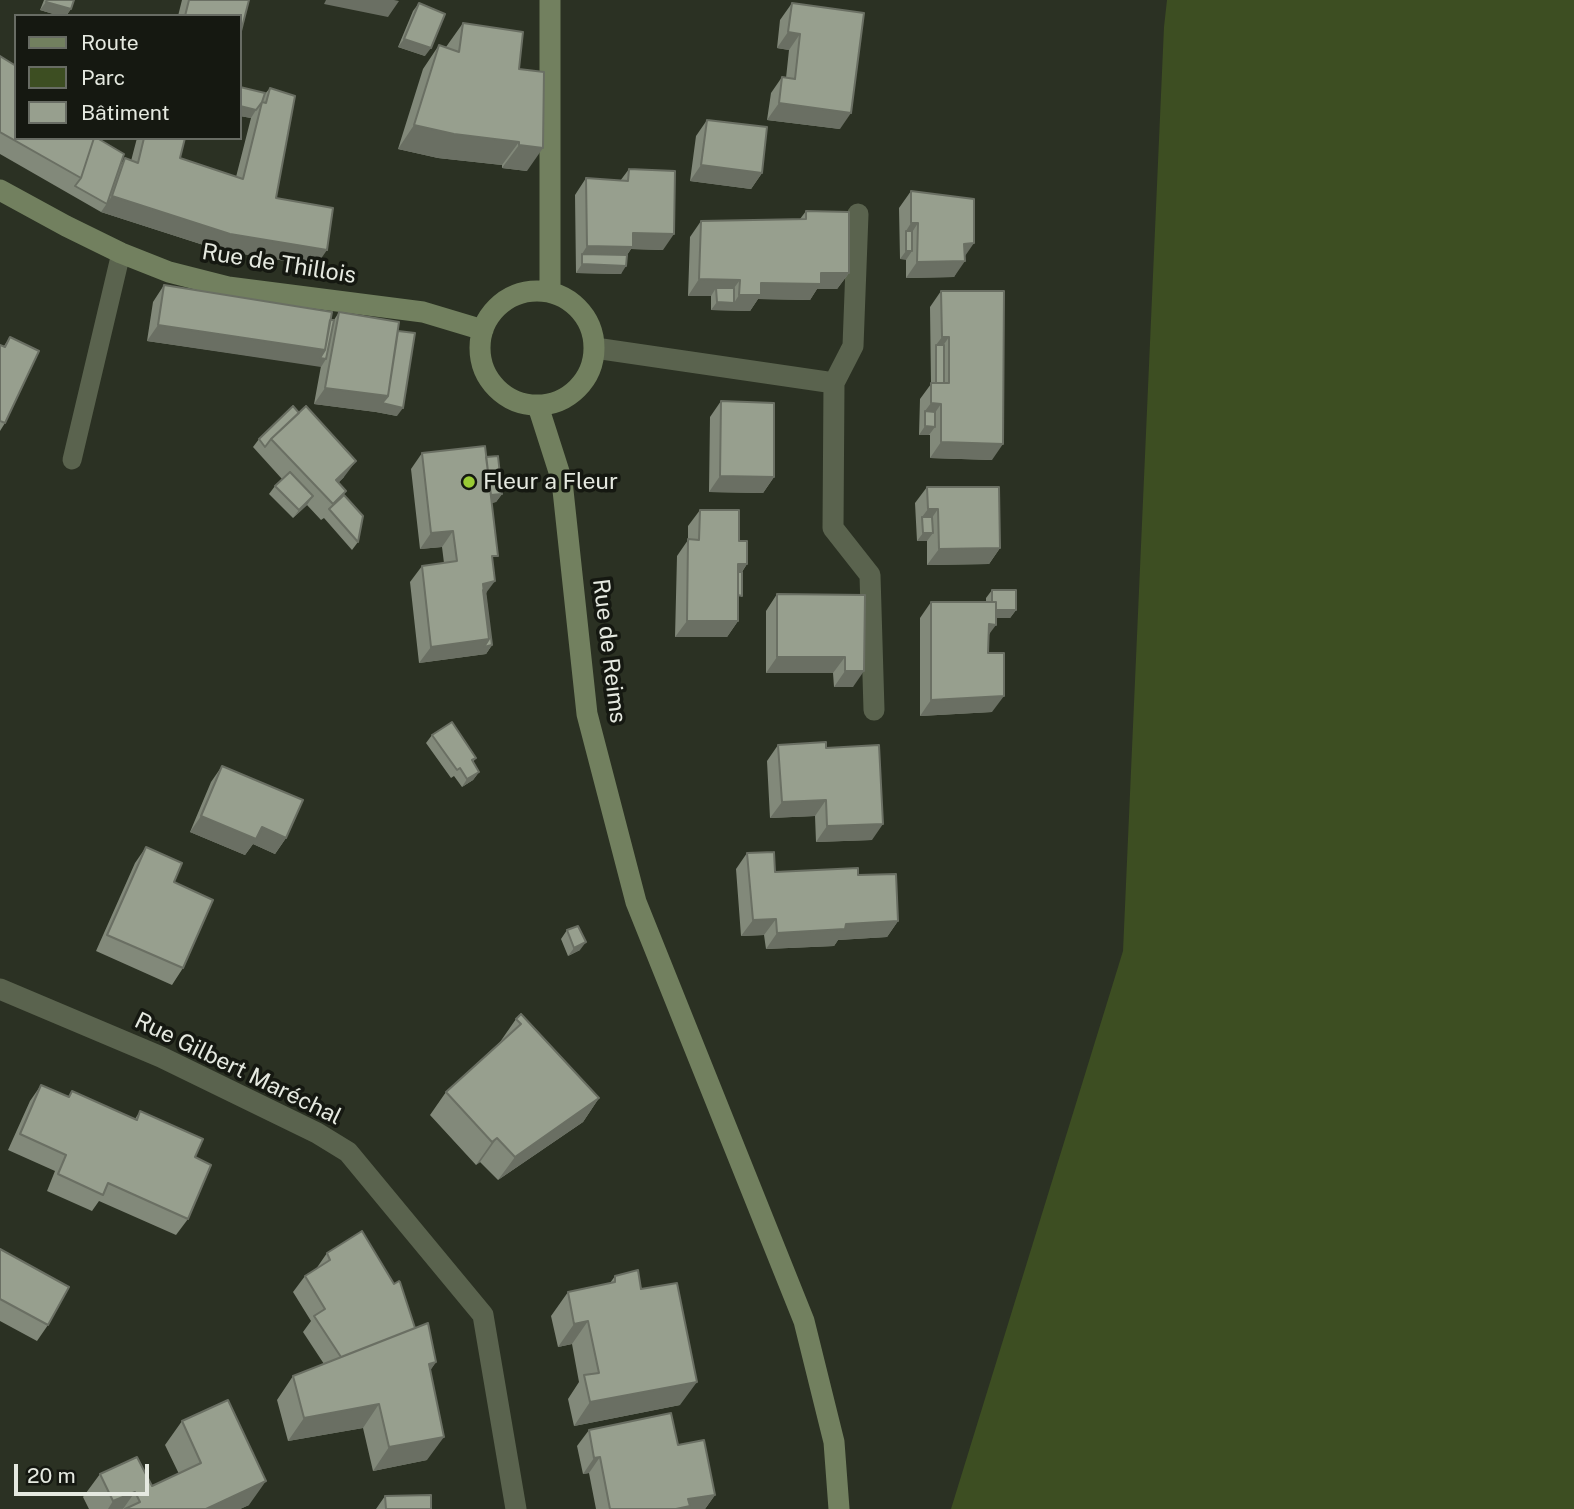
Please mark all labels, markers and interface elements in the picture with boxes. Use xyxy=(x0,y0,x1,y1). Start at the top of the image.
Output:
legend xyxy=(14,14,242,140)
text: Route xyxy=(81,30,139,55)
text: Parc xyxy=(81,65,125,90)
text: Bâtiment xyxy=(81,100,170,125)
street label: Rue de Thillois xyxy=(200,238,358,290)
place label: Fleur a Fleur xyxy=(483,468,618,496)
marker: Fleur a Fleur xyxy=(461,474,477,490)
street label: Rue de Reims xyxy=(586,577,632,725)
street label: Rue Gilbert Maréchal xyxy=(130,1007,346,1131)
scale bar xyxy=(18,1450,152,1494)
text: 20 m xyxy=(27,1463,76,1488)

